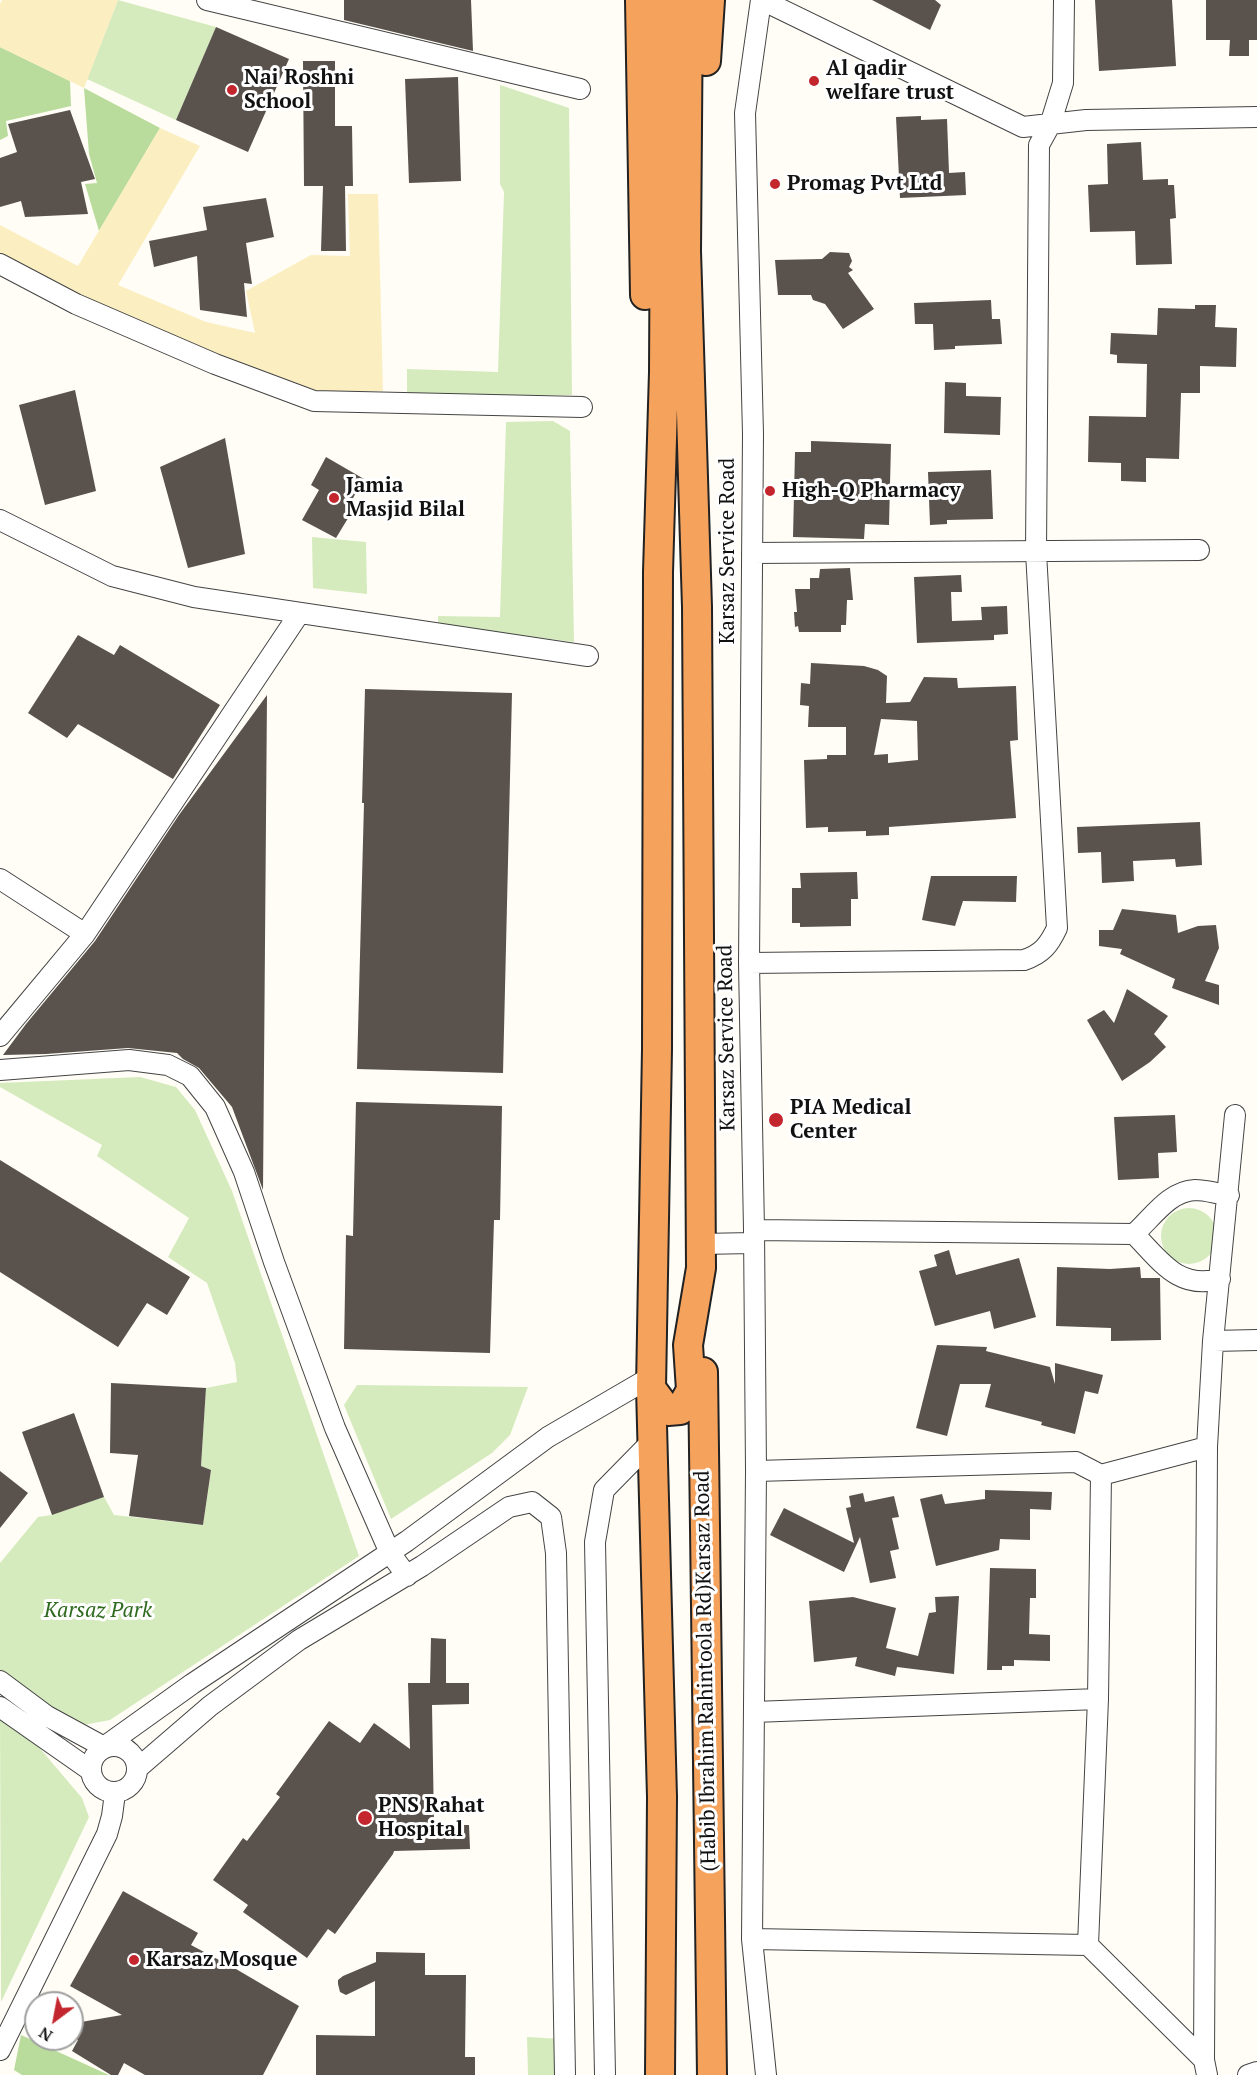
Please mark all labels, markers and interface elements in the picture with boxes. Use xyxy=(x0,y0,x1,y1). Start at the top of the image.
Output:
place label: Al qadir welfare trust xyxy=(826,56,954,106)
place label: Nai Roshni School xyxy=(244,65,354,115)
marker: Al qadir welfare trust xyxy=(807,74,821,88)
marker: Nai Roshni School xyxy=(225,83,239,97)
place label: Promag Pvt Ltd xyxy=(787,171,942,197)
marker: Promag Pvt Ltd xyxy=(768,177,782,191)
street label: Karsaz Service Road xyxy=(715,458,741,644)
place label: Jamia Masjid Bilal xyxy=(346,473,465,523)
place label: High-Q Pharmacy xyxy=(782,478,961,504)
marker: High-Q Pharmacy xyxy=(763,484,777,498)
marker: Jamia Masjid Bilal xyxy=(327,491,341,505)
street label: Karsaz Service Road xyxy=(713,945,741,1131)
place label: PIA Medical Center xyxy=(790,1095,911,1145)
marker: PIA Medical Center xyxy=(767,1111,785,1129)
street label: (Habib Ibrahim Rahintoola Rd)Karsaz Road xyxy=(690,1470,722,1872)
park label: Karsaz Park xyxy=(44,1598,152,1624)
place label: PNS Rahat Hospital xyxy=(378,1793,485,1843)
marker: PNS Rahat Hospital xyxy=(356,1809,374,1827)
place label: Karsaz Mosque xyxy=(146,1947,298,1973)
marker: Karsaz Mosque xyxy=(127,1953,141,1967)
north arrow xyxy=(24,1991,84,2051)
text: N xyxy=(35,2022,57,2047)

